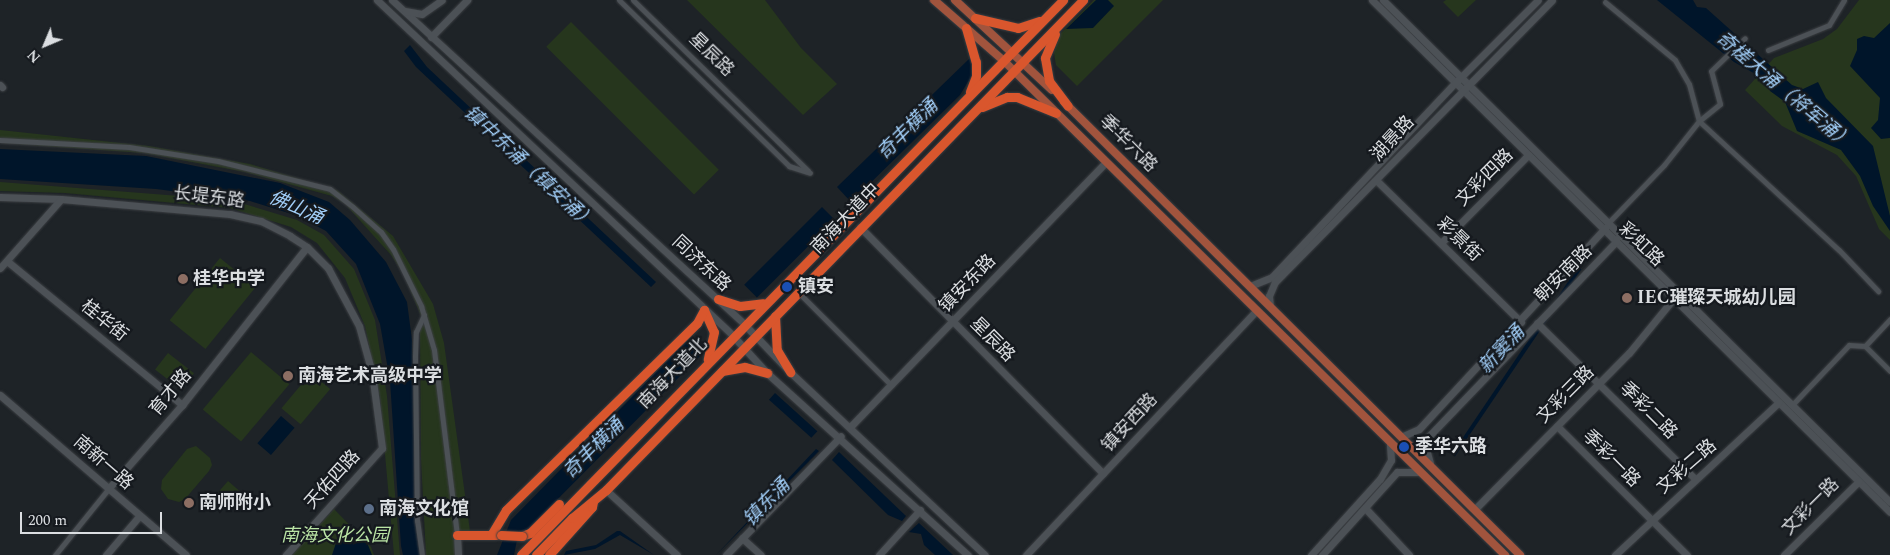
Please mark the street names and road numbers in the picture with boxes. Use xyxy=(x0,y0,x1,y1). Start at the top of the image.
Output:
street label: 星辰路 xyxy=(684,28,738,82)
street label: 季华六路 xyxy=(1095,111,1161,177)
street label: 湖景路 xyxy=(1367,112,1419,166)
street label: 文彩四路 xyxy=(1452,145,1518,211)
street label: 南海大道中 xyxy=(807,179,885,259)
street label: 长堤东路 xyxy=(172,183,246,213)
street label: 彩景街 xyxy=(1432,213,1486,267)
street label: 彩虹路 xyxy=(1614,218,1668,272)
street label: 同济东路 xyxy=(667,232,735,296)
street label: 朝安南路 xyxy=(1531,241,1597,307)
street label: 镇安东路 xyxy=(935,251,1001,317)
street label: 桂华街 xyxy=(76,296,132,346)
street label: 星辰路 xyxy=(965,313,1019,367)
street label: 南海大道北 xyxy=(634,334,712,414)
street label: 文彩三路 xyxy=(1533,362,1599,428)
street label: 育才路 xyxy=(145,365,197,421)
street label: 季彩二路 xyxy=(1615,378,1681,444)
street label: 镇安西路 xyxy=(1098,389,1162,457)
street label: 季彩一路 xyxy=(1578,426,1644,492)
street label: 南新一路 xyxy=(69,431,137,495)
street label: 文彩二路 xyxy=(1653,435,1721,499)
street label: 天佑四路 xyxy=(301,446,365,514)
street label: 文彩一路 xyxy=(1778,474,1844,540)

